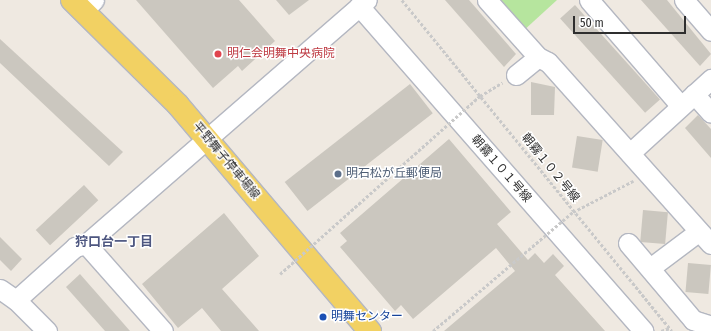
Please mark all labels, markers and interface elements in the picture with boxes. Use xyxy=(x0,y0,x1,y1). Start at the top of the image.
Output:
scale bar xyxy=(575,8,688,34)
text: 50 m xyxy=(580,16,604,30)
place label: 明仁会明舞中央病院 xyxy=(227,47,335,61)
marker: 明仁会明舞中央病院 xyxy=(212,48,224,60)
street label: 平野舞子停車場線 xyxy=(190,120,262,202)
street label: 朝霧１０２号線 xyxy=(518,131,582,205)
street label: 朝霧１０１号線 xyxy=(468,133,534,205)
place label: 明石松が丘郵便局 xyxy=(346,167,442,181)
marker: 明石松が丘郵便局 xyxy=(333,169,343,179)
district label: 狩口台一丁目 xyxy=(75,234,153,250)
place label: 明舞センター xyxy=(331,310,403,324)
marker: 明舞センター xyxy=(318,312,328,322)

